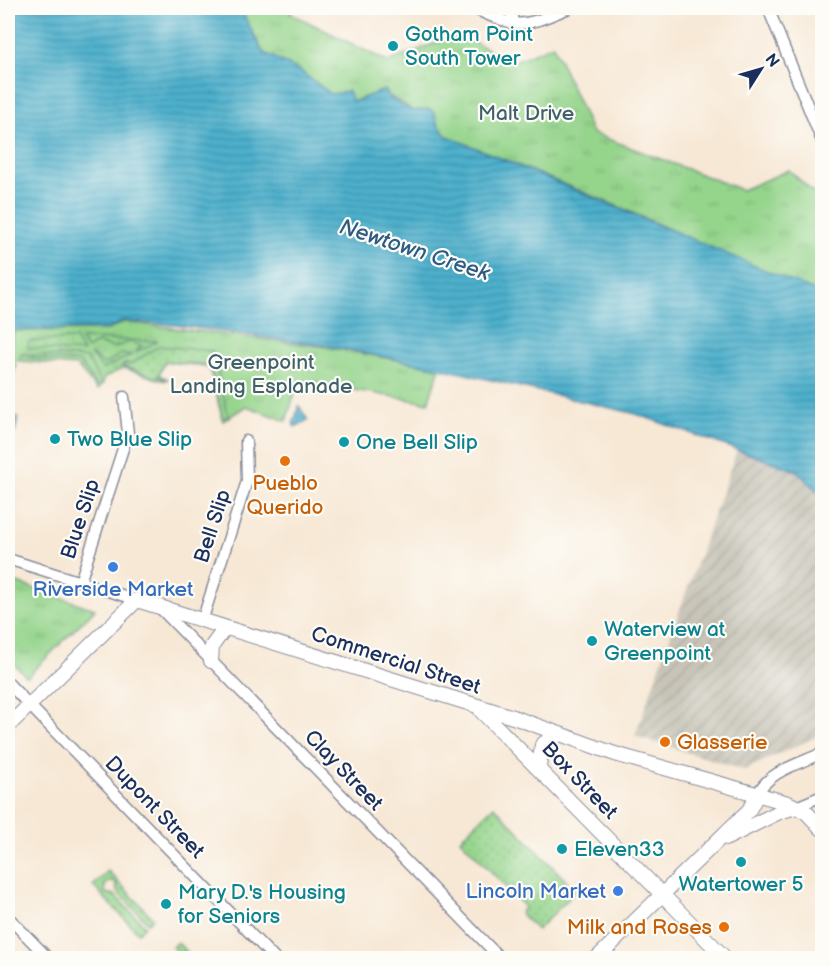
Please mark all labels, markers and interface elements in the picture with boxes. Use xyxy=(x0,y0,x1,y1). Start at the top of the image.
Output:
place label: Gotham Point South Tower xyxy=(405,22,533,71)
marker: Gotham Point South Tower xyxy=(386,39,400,53)
north arrow xyxy=(731,39,791,99)
text: N xyxy=(761,50,783,71)
park label: Malt Drive xyxy=(478,101,574,126)
water label: Newtown Creek xyxy=(336,213,494,288)
park label: Greenpoint Landing Esplanade xyxy=(170,350,352,399)
place label: Two Blue Slip xyxy=(67,427,192,452)
place label: One Bell Slip xyxy=(356,430,478,455)
marker: Two Blue Slip xyxy=(48,432,62,446)
marker: One Bell Slip xyxy=(337,435,351,449)
marker: Pueblo Querido xyxy=(278,454,292,468)
place label: Pueblo Querido xyxy=(247,471,324,520)
street label: Blue Slip xyxy=(56,476,105,562)
street label: Bell Slip xyxy=(189,486,236,566)
marker: Riverside Market xyxy=(106,560,120,574)
place label: Riverside Market xyxy=(33,577,194,602)
place label: Waterview at Greenpoint xyxy=(604,617,726,666)
street label: Commercial Street xyxy=(308,621,484,700)
marker: Waterview at Greenpoint xyxy=(585,634,599,648)
street label: Clay Street xyxy=(299,725,389,816)
place label: Glasserie xyxy=(677,730,767,755)
marker: Glasserie xyxy=(658,735,672,749)
street label: Box Street xyxy=(536,736,623,825)
street label: Dupont Street xyxy=(100,751,210,864)
place label: Eleven33 xyxy=(574,837,665,862)
marker: Eleven33 xyxy=(555,842,569,856)
marker: Watertower 5 xyxy=(734,855,748,869)
place label: Watertower 5 xyxy=(678,872,804,897)
place label: Lincoln Market xyxy=(465,879,607,904)
place label: Mary D.'s Housing for Seniors xyxy=(178,880,346,929)
marker: Lincoln Market xyxy=(611,884,625,898)
marker: Mary D.'s Housing for Seniors xyxy=(159,897,173,911)
place label: Milk and Roses xyxy=(567,915,712,940)
marker: Milk and Roses xyxy=(717,920,731,934)

